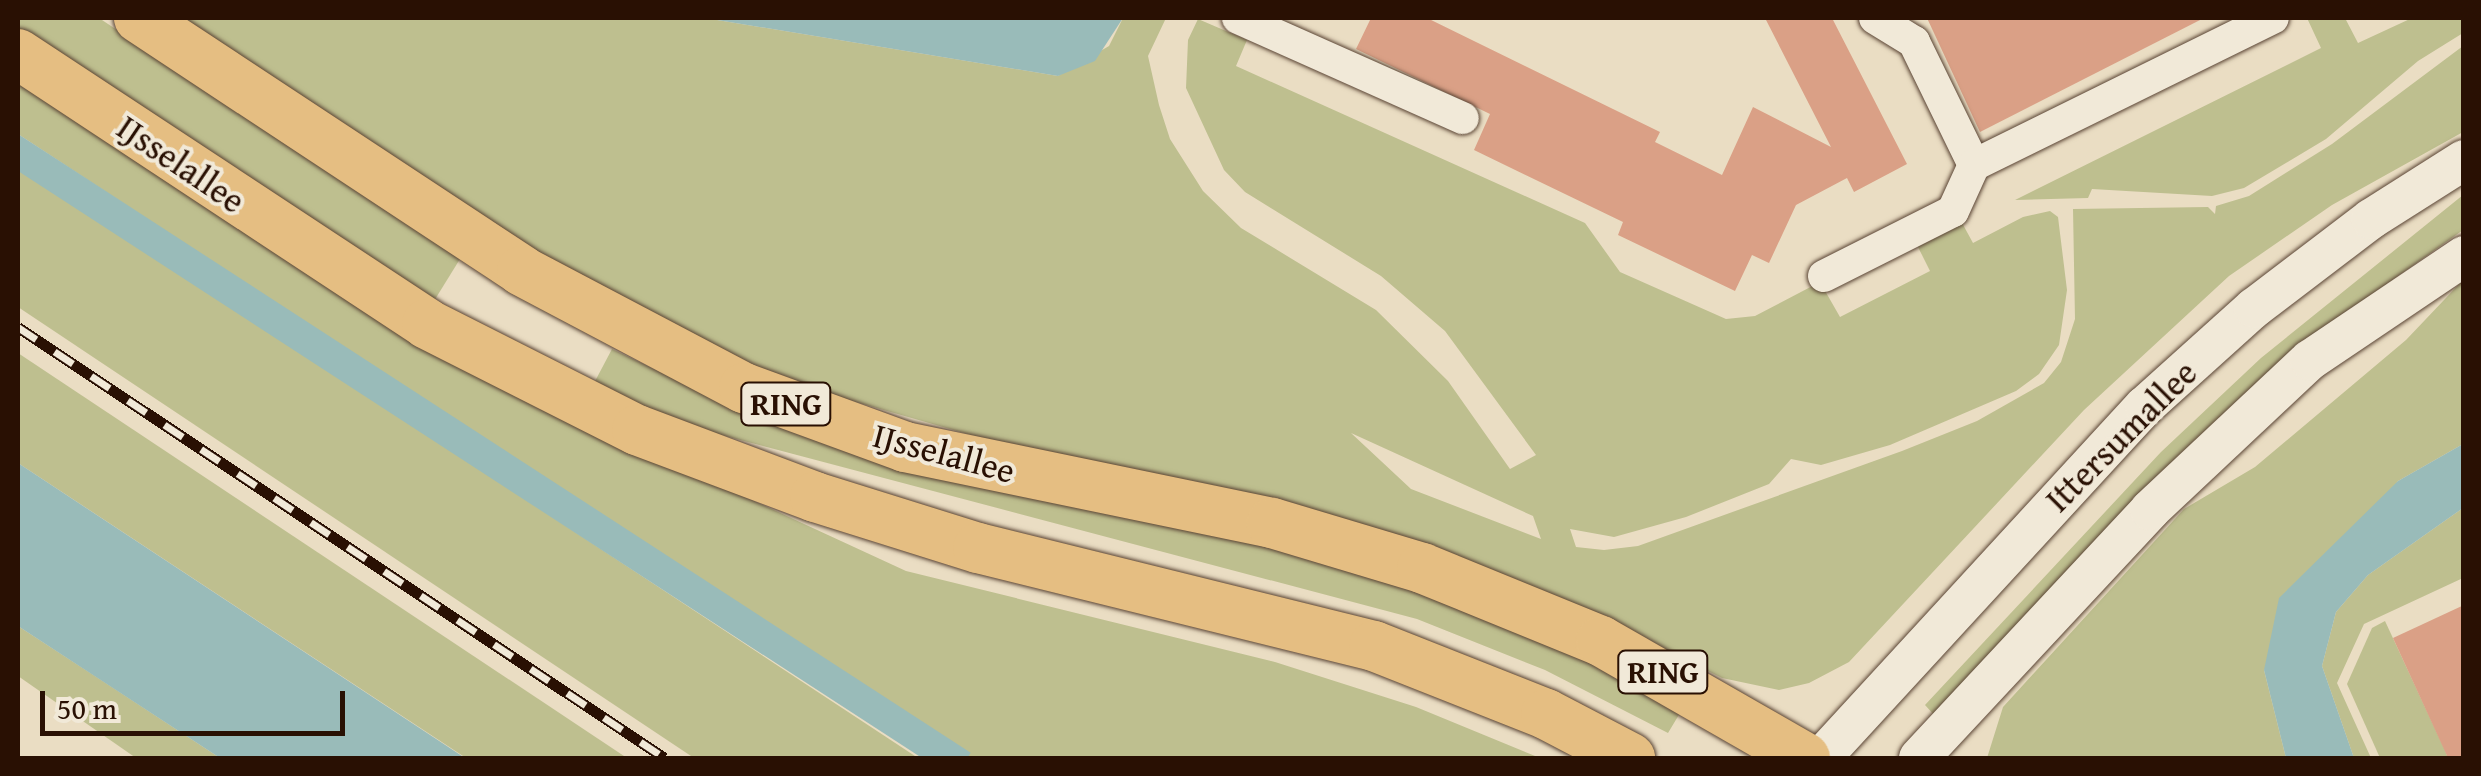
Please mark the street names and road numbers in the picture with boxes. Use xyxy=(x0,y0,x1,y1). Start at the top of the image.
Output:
street label: IJsselallee xyxy=(109,106,253,222)
street label: Ittersumallee xyxy=(2037,352,2205,520)
road number: RING xyxy=(738,377,834,431)
street label: IJsselallee xyxy=(869,414,1019,492)
road number: RING xyxy=(1616,645,1710,699)

